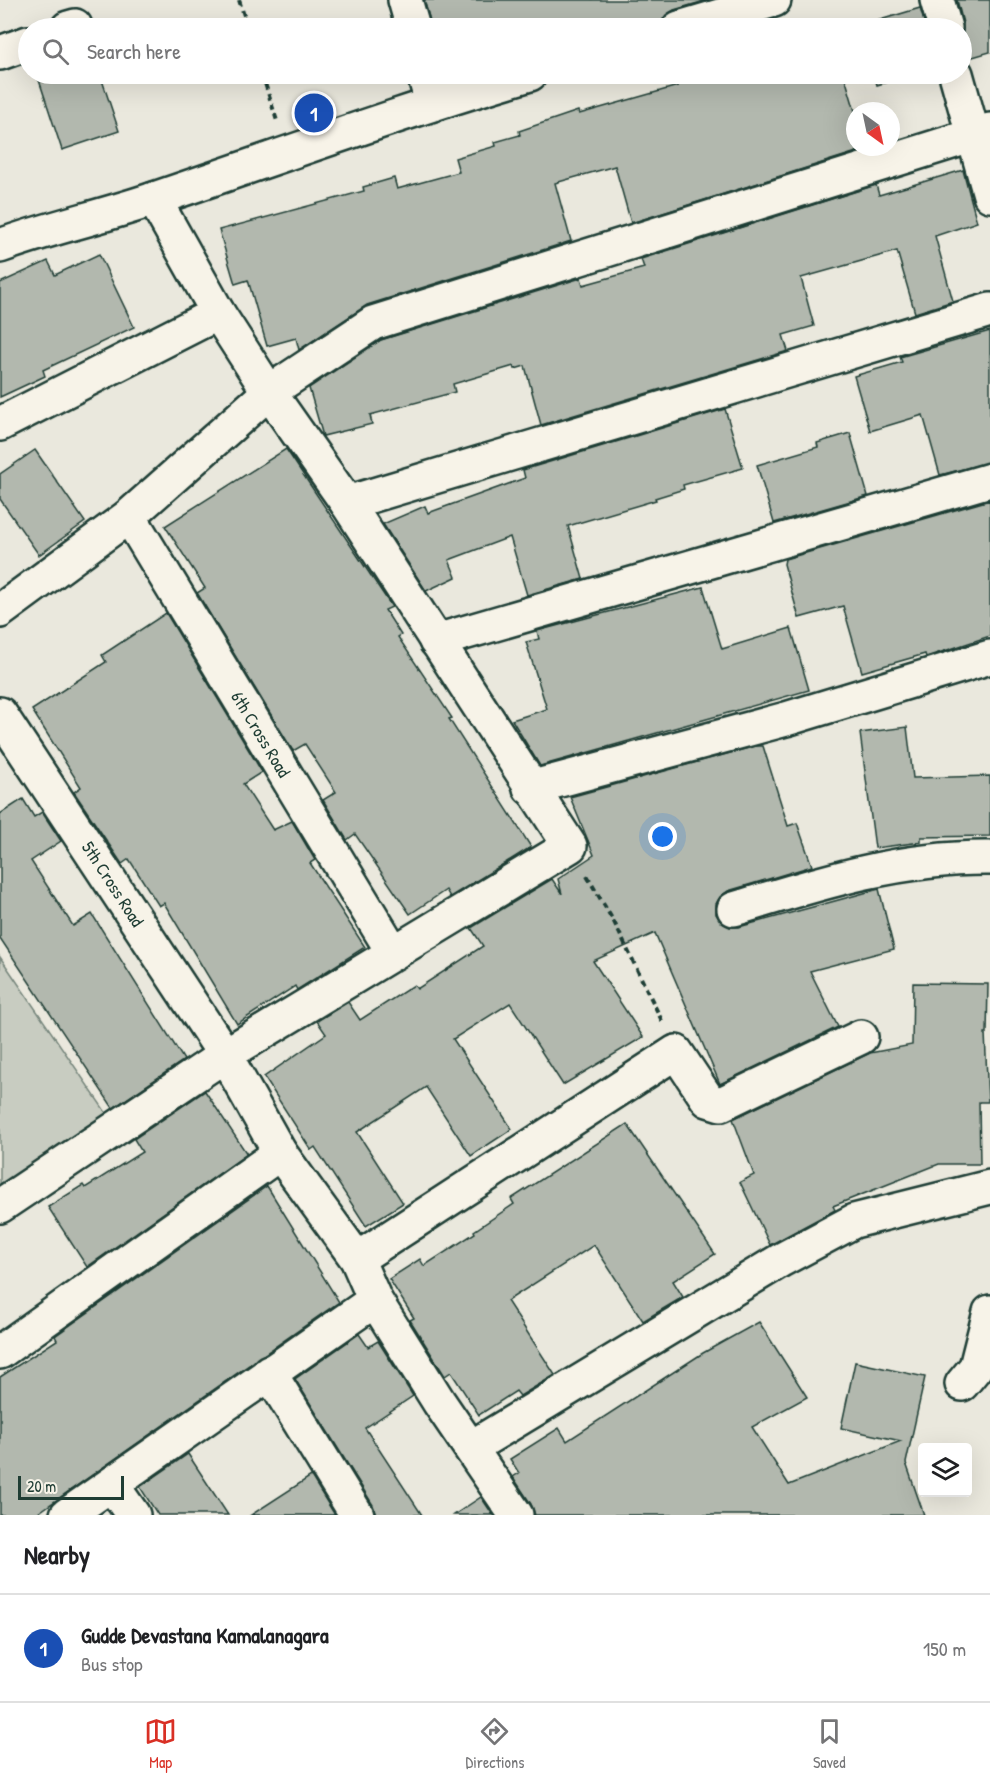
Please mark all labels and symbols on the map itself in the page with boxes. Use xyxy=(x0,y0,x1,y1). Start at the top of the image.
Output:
pin: 1 xyxy=(294,90,334,136)
north arrow xyxy=(846,102,900,156)
street label: 6th Cross Road xyxy=(225,686,297,782)
your location xyxy=(648,822,677,851)
street label: 5th Cross Road xyxy=(76,836,150,932)
scale bar xyxy=(18,1473,124,1500)

